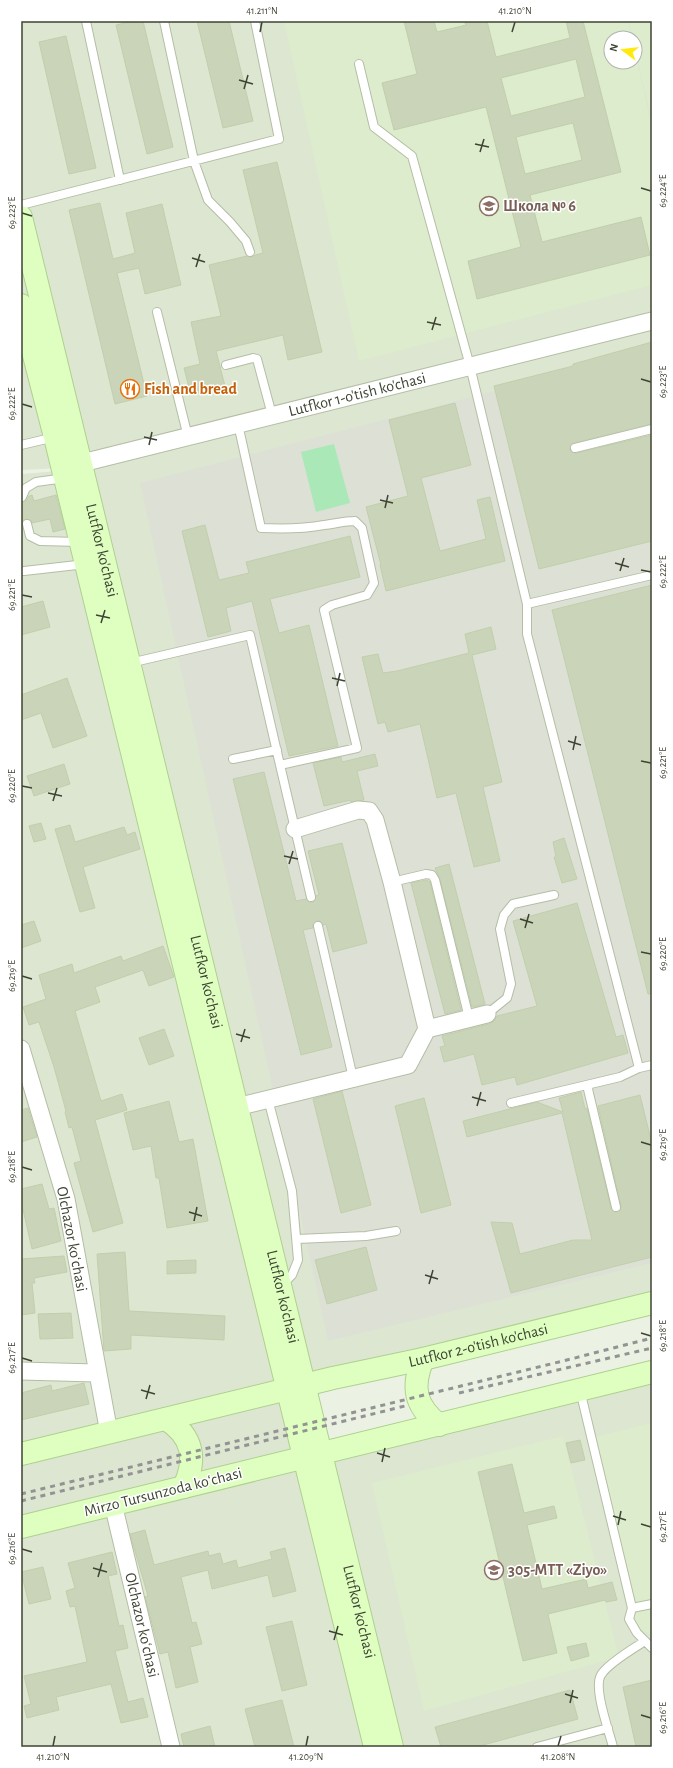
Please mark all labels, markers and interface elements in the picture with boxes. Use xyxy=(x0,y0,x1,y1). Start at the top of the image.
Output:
text: 41.211°N xyxy=(246,6,278,16)
text: 41.210°N xyxy=(498,6,532,16)
north arrow xyxy=(603,30,643,70)
text: N xyxy=(608,42,620,53)
text: 69.224°E xyxy=(658,174,668,208)
school or university icon: Школа № 6 xyxy=(478,195,500,217)
text: 69.223°E xyxy=(7,196,17,229)
place label: Школа № 6 xyxy=(503,198,576,214)
text: 69.223°E xyxy=(658,365,668,398)
street label: Lutfkor 1-o'tish ko'chasi xyxy=(287,370,428,419)
restaurant icon: Fish and bread xyxy=(119,378,141,400)
place label: Fish and bread xyxy=(144,381,238,397)
text: 69.222°E xyxy=(7,387,17,421)
street label: Lutfkor ko'chasi xyxy=(83,502,121,599)
text: 69.222°E xyxy=(658,555,668,589)
text: 69.221°E xyxy=(7,579,17,611)
text: 69.221°E xyxy=(658,747,668,779)
text: 69.220°E xyxy=(7,769,17,803)
street label: Lutfkor ko'chasi xyxy=(187,934,225,1030)
text: 69.220°E xyxy=(658,937,668,971)
text: 69.219°E xyxy=(7,960,17,992)
text: 69.219°E xyxy=(658,1129,668,1161)
text: 69.218°E xyxy=(7,1151,17,1183)
street label: Olchazor koʻchasi xyxy=(54,1185,90,1293)
street label: Lutfkor ko'chasi xyxy=(264,1248,302,1345)
text: 69.218°E xyxy=(658,1320,668,1352)
street label: Lutfkor 2-o'tish ko'chasi xyxy=(407,1321,550,1370)
text: 69.217°E xyxy=(7,1342,17,1374)
street label: Mirzo Tursunzoda koʻchasi xyxy=(82,1465,244,1519)
text: 69.217°E xyxy=(658,1511,668,1543)
text: 69.216°E xyxy=(7,1533,17,1565)
school or university icon: 305-MTT «Ziyo» xyxy=(483,1559,505,1581)
place label: 305-MTT «Ziyo» xyxy=(508,1562,607,1579)
street label: Lutfkor ko'chasi xyxy=(340,1563,378,1660)
street label: Olchazor koʻchasi xyxy=(122,1571,162,1679)
text: 69.216°E xyxy=(658,1702,668,1734)
text: 41.210°N xyxy=(36,1752,70,1762)
text: 41.209°N xyxy=(289,1752,323,1762)
text: 41.208°N xyxy=(541,1752,575,1762)

